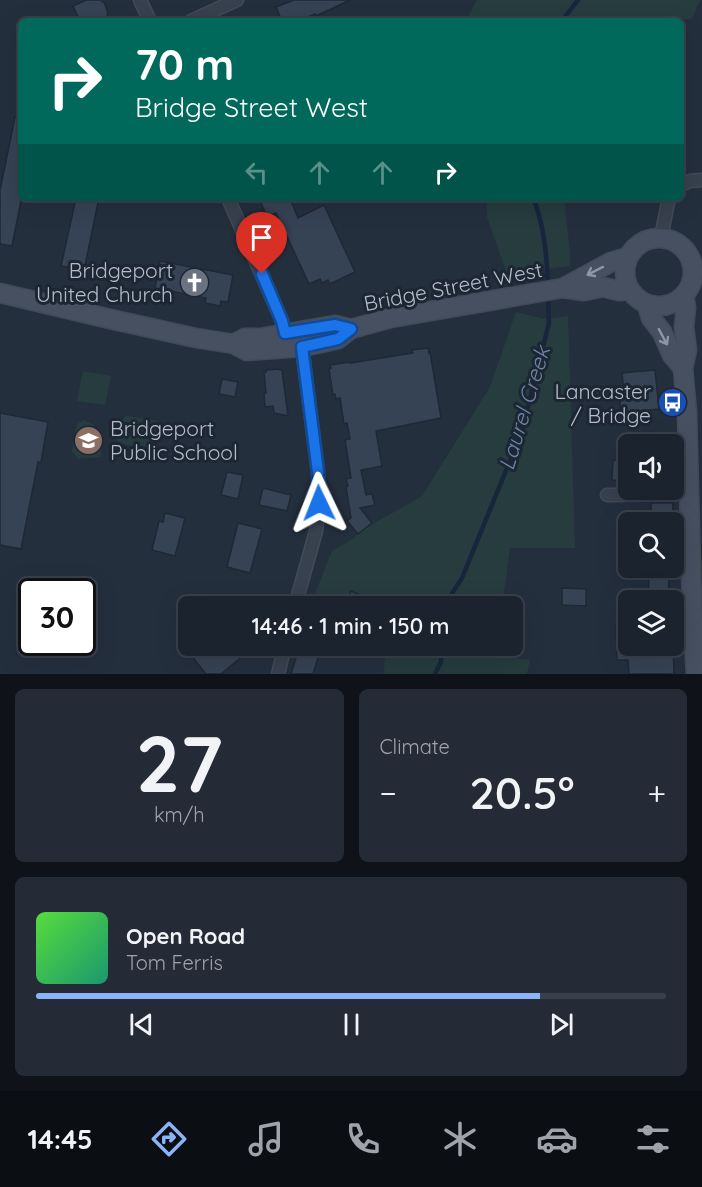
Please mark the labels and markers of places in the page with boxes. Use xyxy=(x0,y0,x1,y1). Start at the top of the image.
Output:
pin xyxy=(236,212,287,274)
place label: Bridgeport United Church xyxy=(36,257,173,307)
church icon: Bridgeport United Church xyxy=(178,266,210,298)
place label: Lancaster / Bridge xyxy=(555,378,651,428)
bus stop icon: Lancaster / Bridge xyxy=(656,387,688,419)
place label: Bridgeport Public School xyxy=(110,415,238,465)
school or university icon: Bridgeport Public School xyxy=(73,424,105,456)

